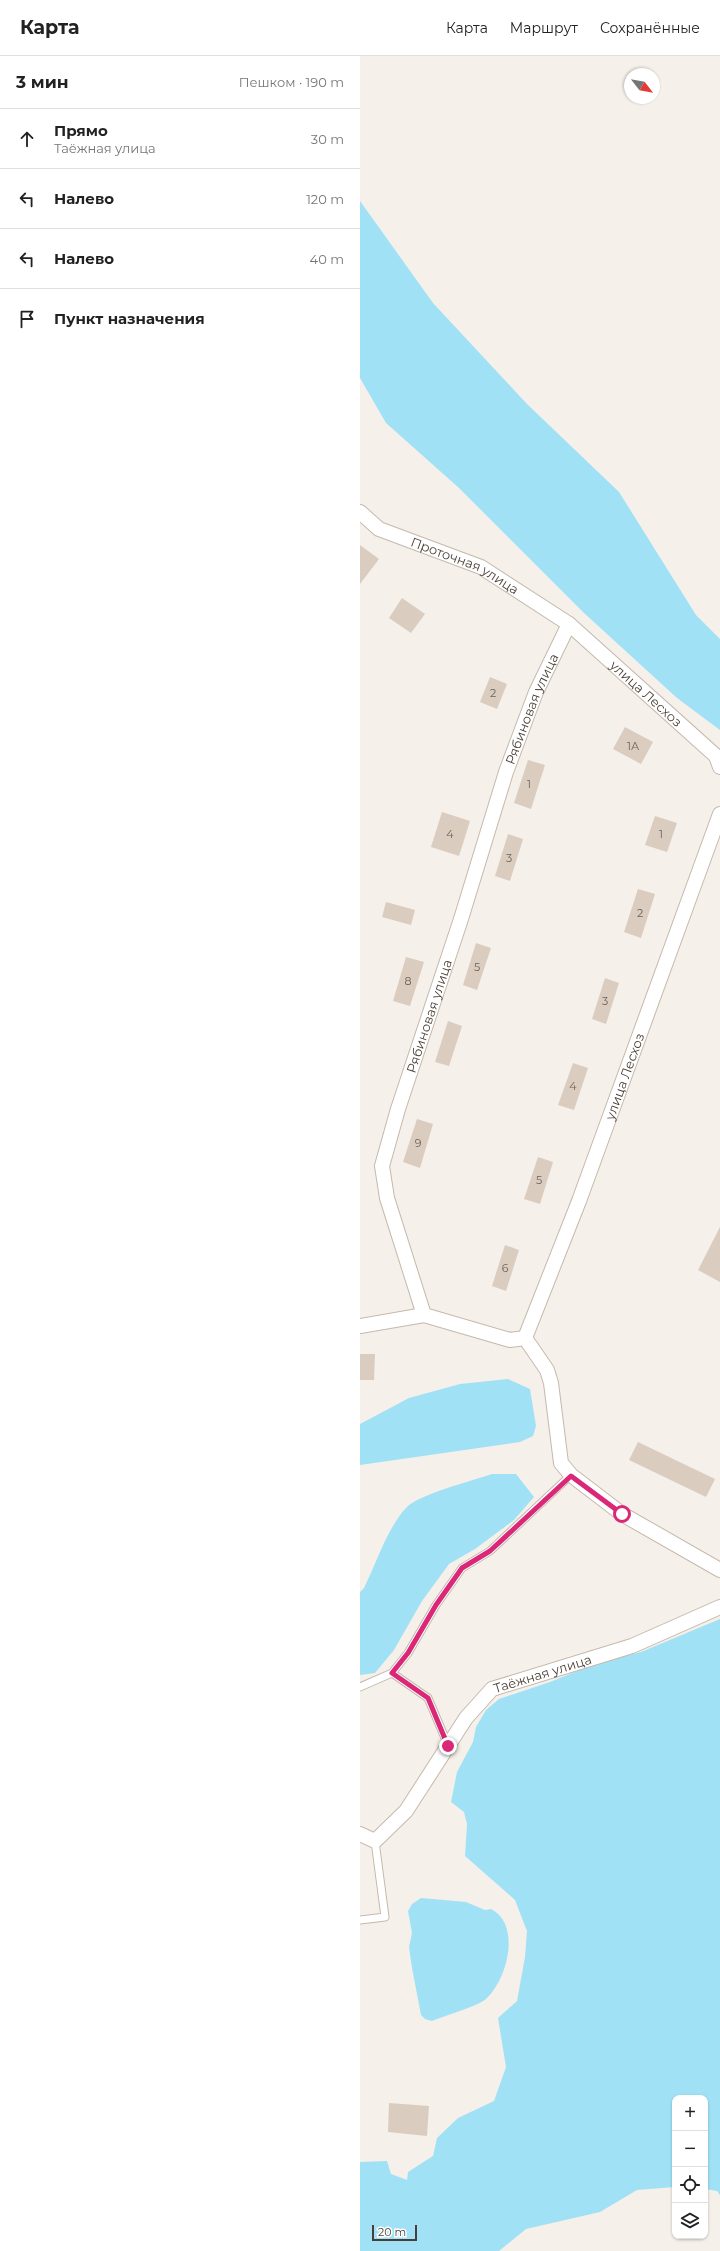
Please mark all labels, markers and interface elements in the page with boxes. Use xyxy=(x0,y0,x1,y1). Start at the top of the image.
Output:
text: Карта xyxy=(20,16,80,39)
text: Карта xyxy=(446,19,488,37)
text: Маршрут xyxy=(510,19,578,37)
text: Сохранённые xyxy=(600,19,700,37)
north arrow xyxy=(624,68,660,104)
text: 3 мин xyxy=(16,72,69,92)
text: Пешком · 190 m xyxy=(239,74,344,90)
text: Прямо xyxy=(54,121,108,140)
icon: ahead xyxy=(16,128,38,150)
text: 30 m xyxy=(311,131,344,147)
text: Таёжная улица xyxy=(54,140,156,156)
icon: left xyxy=(16,188,38,210)
text: Налево xyxy=(54,189,114,208)
text: 120 m xyxy=(306,191,344,207)
icon: left xyxy=(16,248,38,270)
text: Налево xyxy=(54,249,114,268)
text: 40 m xyxy=(310,251,344,267)
icon: arrive xyxy=(16,308,38,330)
text: Пункт назначения xyxy=(54,309,205,328)
street label: Проточная улица xyxy=(409,534,522,597)
street label: Рябиновая улица xyxy=(502,651,562,767)
street label: улица Лесхоз xyxy=(606,656,686,730)
house number: 2 xyxy=(490,686,496,700)
house number: 1А xyxy=(627,739,640,753)
house number: 1 xyxy=(527,777,531,791)
house number: 4 xyxy=(446,827,454,841)
house number: 1 xyxy=(659,827,663,841)
house number: 3 xyxy=(506,851,512,865)
house number: 2 xyxy=(637,906,643,920)
street label: Рябиновая улица xyxy=(403,957,455,1075)
house number: 5 xyxy=(474,960,480,974)
house number: 8 xyxy=(404,974,412,988)
house number: 3 xyxy=(602,994,608,1008)
street label: улица Лесхоз xyxy=(601,1031,648,1123)
house number: 4 xyxy=(569,1079,577,1093)
house number: 9 xyxy=(415,1136,422,1150)
house number: 5 xyxy=(536,1173,542,1187)
house number: 6 xyxy=(502,1261,509,1275)
route start xyxy=(613,1505,631,1523)
street label: Таёжная улица xyxy=(491,1651,593,1696)
route end xyxy=(439,1737,457,1755)
map controls xyxy=(672,2095,708,2239)
button: + xyxy=(672,2095,708,2131)
button: − xyxy=(672,2131,708,2167)
button: locate xyxy=(672,2167,708,2203)
button: layers xyxy=(672,2203,708,2239)
scale bar xyxy=(372,2223,417,2242)
text: 20 m xyxy=(378,2225,406,2239)

